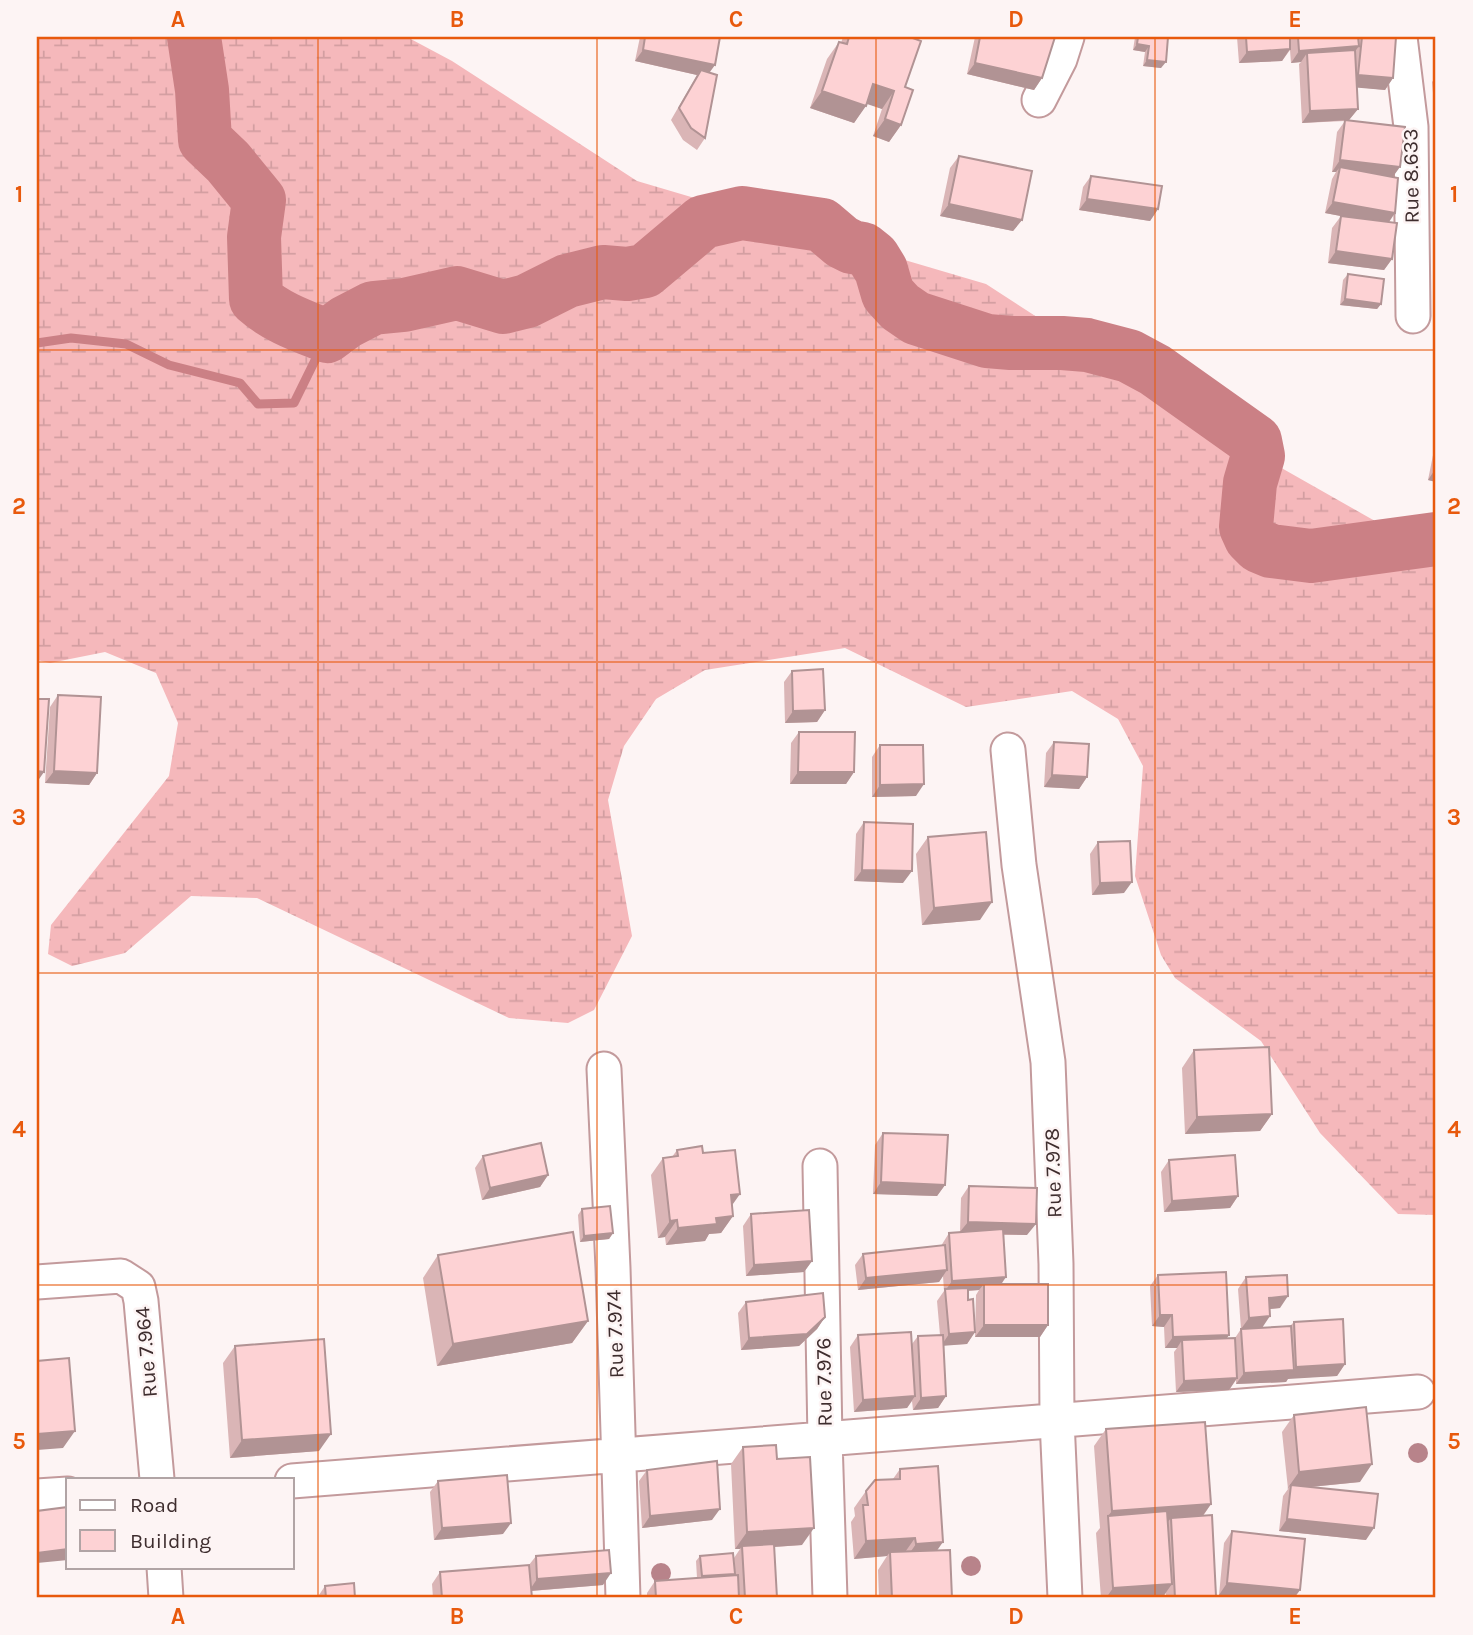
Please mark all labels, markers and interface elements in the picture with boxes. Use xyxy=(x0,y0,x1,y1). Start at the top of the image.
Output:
text: A xyxy=(171,6,185,33)
text: B xyxy=(450,6,464,33)
text: C xyxy=(729,6,743,33)
text: D xyxy=(1008,6,1024,33)
text: E xyxy=(1288,6,1302,33)
street label: Rue 8.633 xyxy=(1398,128,1424,224)
text: 1 xyxy=(15,181,23,208)
text: 1 xyxy=(1450,181,1458,208)
text: 2 xyxy=(12,493,26,520)
text: 2 xyxy=(1447,493,1461,520)
text: 3 xyxy=(12,804,26,831)
text: 3 xyxy=(1447,804,1461,831)
text: 4 xyxy=(12,1116,26,1143)
text: 4 xyxy=(1447,1116,1461,1143)
street label: Rue 7.978 xyxy=(1039,1128,1067,1218)
street label: Rue 7.974 xyxy=(601,1289,629,1379)
street label: Rue 7.964 xyxy=(130,1305,162,1398)
street label: Rue 7.976 xyxy=(811,1337,837,1427)
text: 5 xyxy=(12,1428,26,1455)
text: 5 xyxy=(1447,1428,1461,1455)
legend xyxy=(66,1478,294,1568)
text: Road xyxy=(130,1493,178,1517)
text: Building xyxy=(130,1529,211,1553)
text: A xyxy=(171,1603,185,1630)
text: B xyxy=(450,1603,464,1630)
text: C xyxy=(729,1603,743,1630)
text: D xyxy=(1008,1603,1024,1630)
text: E xyxy=(1288,1603,1302,1630)

